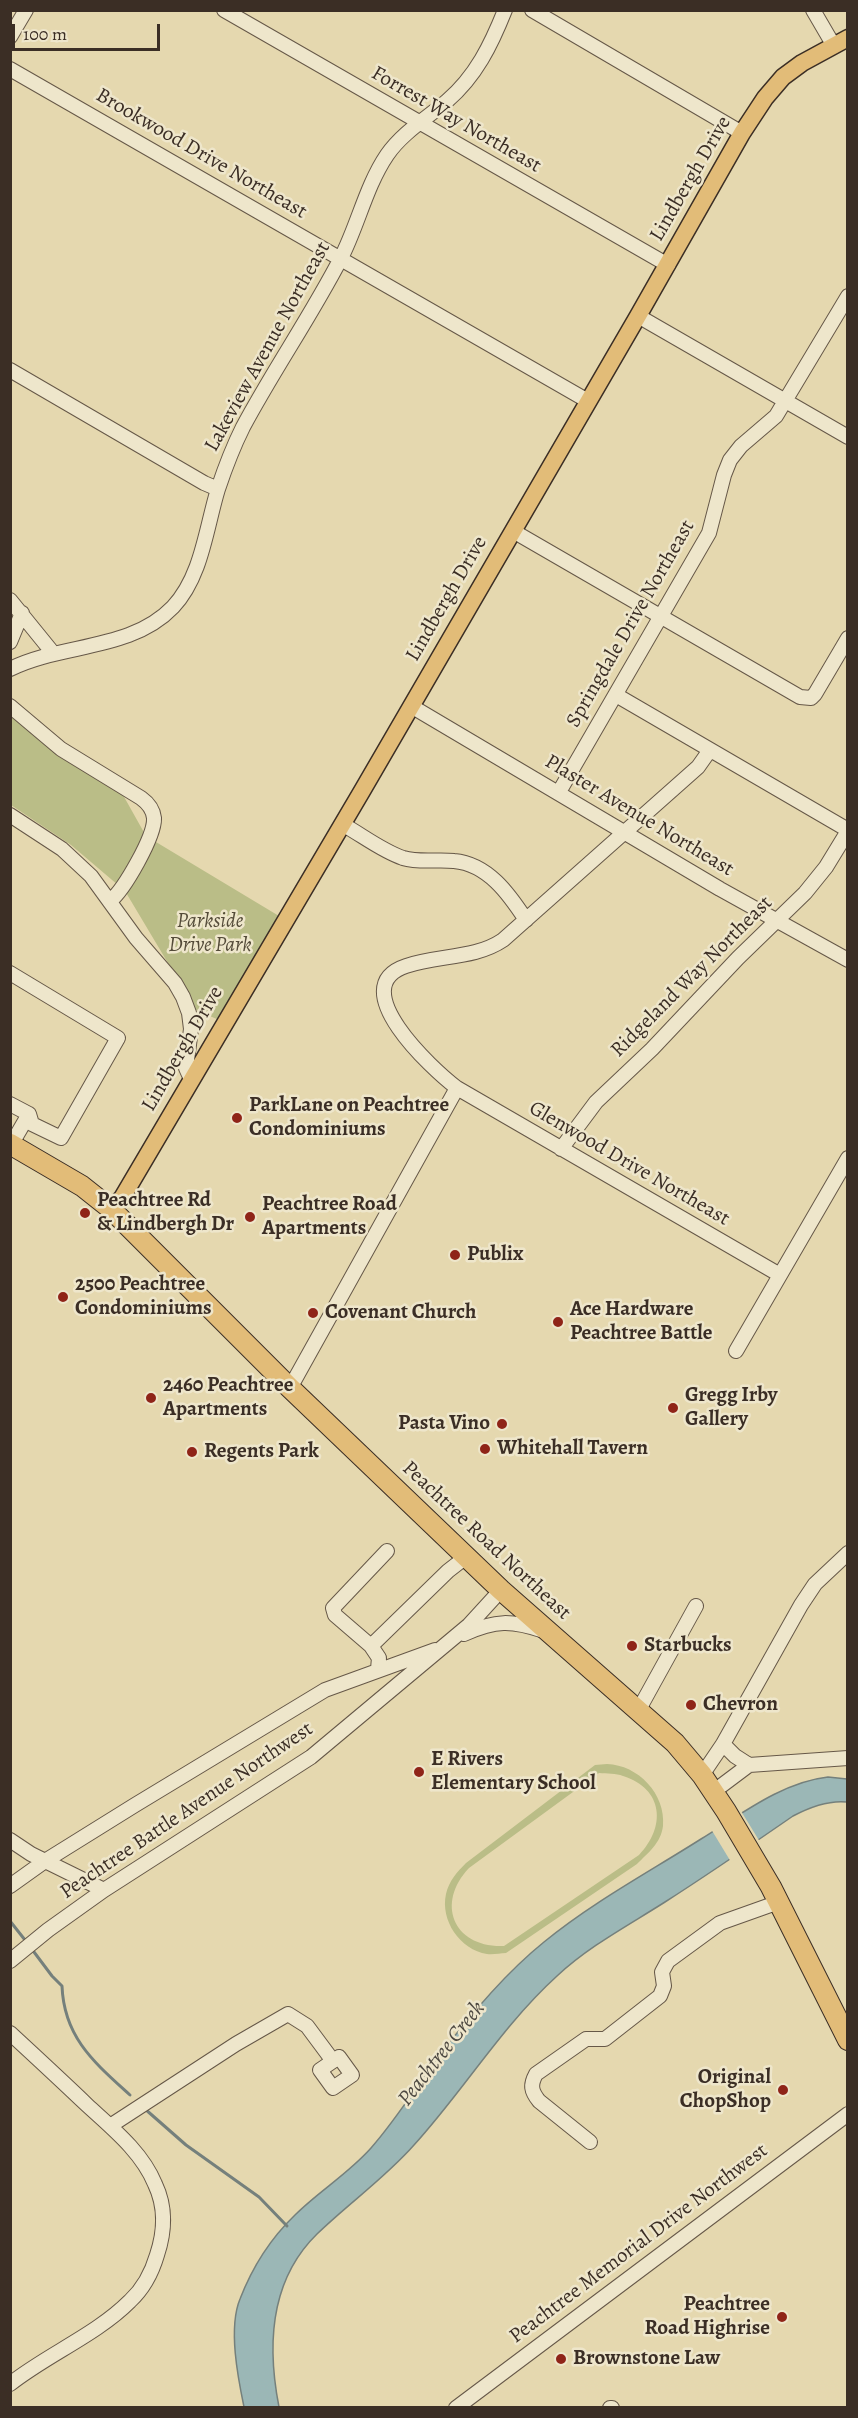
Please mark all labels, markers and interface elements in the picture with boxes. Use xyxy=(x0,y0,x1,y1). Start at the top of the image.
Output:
scale bar xyxy=(15,12,164,50)
text: 100 m xyxy=(23,22,67,46)
street label: Forrest Way Northeast xyxy=(367,61,545,179)
street label: Brookwood Drive Northeast xyxy=(91,83,311,225)
street label: Lindbergh Drive xyxy=(645,112,737,246)
street label: Lakeview Avenue Northeast xyxy=(200,238,336,456)
street label: Springdale Drive Northeast xyxy=(561,516,701,732)
street label: Lindbergh Drive xyxy=(401,532,493,666)
street label: Plaster Avenue Northeast xyxy=(540,750,738,882)
street label: Ridgeland Way Northeast xyxy=(606,891,778,1063)
park label: Parkside Drive Park xyxy=(168,909,252,959)
street label: Lindbergh Drive xyxy=(137,982,229,1116)
place label: ParkLane on Peachtree Condominiums xyxy=(249,1093,449,1143)
street label: Glenwood Drive Northeast xyxy=(524,1096,734,1232)
marker: ParkLane on Peachtree Condominiums xyxy=(230,1111,244,1125)
place label: Peachtree Rd & Lindbergh Dr xyxy=(97,1188,234,1238)
place label: Peachtree Road Apartments xyxy=(262,1192,397,1242)
marker: Peachtree Rd & Lindbergh Dr xyxy=(78,1206,92,1220)
marker: Peachtree Road Apartments xyxy=(243,1210,257,1224)
place label: Publix xyxy=(467,1242,523,1268)
marker: Publix xyxy=(448,1248,462,1262)
place label: 2500 Peachtree Condominiums xyxy=(75,1272,212,1322)
marker: 2500 Peachtree Condominiums xyxy=(56,1290,70,1304)
place label: Ace Hardware Peachtree Battle xyxy=(570,1297,713,1347)
place label: Covenant Church xyxy=(325,1300,476,1326)
marker: Covenant Church xyxy=(306,1306,320,1320)
marker: Ace Hardware Peachtree Battle xyxy=(551,1315,565,1329)
place label: 2460 Peachtree Apartments xyxy=(163,1373,293,1423)
place label: Gregg Irby Gallery xyxy=(685,1383,778,1433)
marker: 2460 Peachtree Apartments xyxy=(144,1391,158,1405)
marker: Gregg Irby Gallery xyxy=(666,1401,680,1415)
place label: Pasta Vino xyxy=(398,1411,490,1437)
marker: Pasta Vino xyxy=(495,1417,509,1431)
place label: Whitehall Tavern xyxy=(497,1436,648,1462)
place label: Regents Park xyxy=(204,1439,319,1465)
marker: Whitehall Tavern xyxy=(478,1442,492,1456)
marker: Regents Park xyxy=(185,1445,199,1459)
street label: Peachtree Road Northeast xyxy=(396,1456,576,1626)
place label: Starbucks xyxy=(644,1633,731,1659)
marker: Starbucks xyxy=(625,1639,639,1653)
place label: Chevron xyxy=(703,1692,778,1718)
marker: Chevron xyxy=(684,1698,698,1712)
street label: Peachtree Battle Avenue Northwest xyxy=(56,1717,318,1905)
place label: E Rivers Elementary School xyxy=(431,1747,596,1797)
marker: E Rivers Elementary School xyxy=(412,1765,426,1779)
water label: Peachtree Creek xyxy=(393,1996,491,2112)
place label: Original ChopShop xyxy=(680,2065,771,2115)
marker: Original ChopShop xyxy=(776,2083,790,2097)
street label: Peachtree Memorial Drive Northwest xyxy=(505,2139,773,2349)
place label: Peachtree Road Highrise xyxy=(644,2292,770,2342)
marker: Peachtree Road Highrise xyxy=(775,2310,789,2324)
place label: Brownstone Law xyxy=(573,2346,720,2372)
marker: Brownstone Law xyxy=(554,2352,568,2366)

